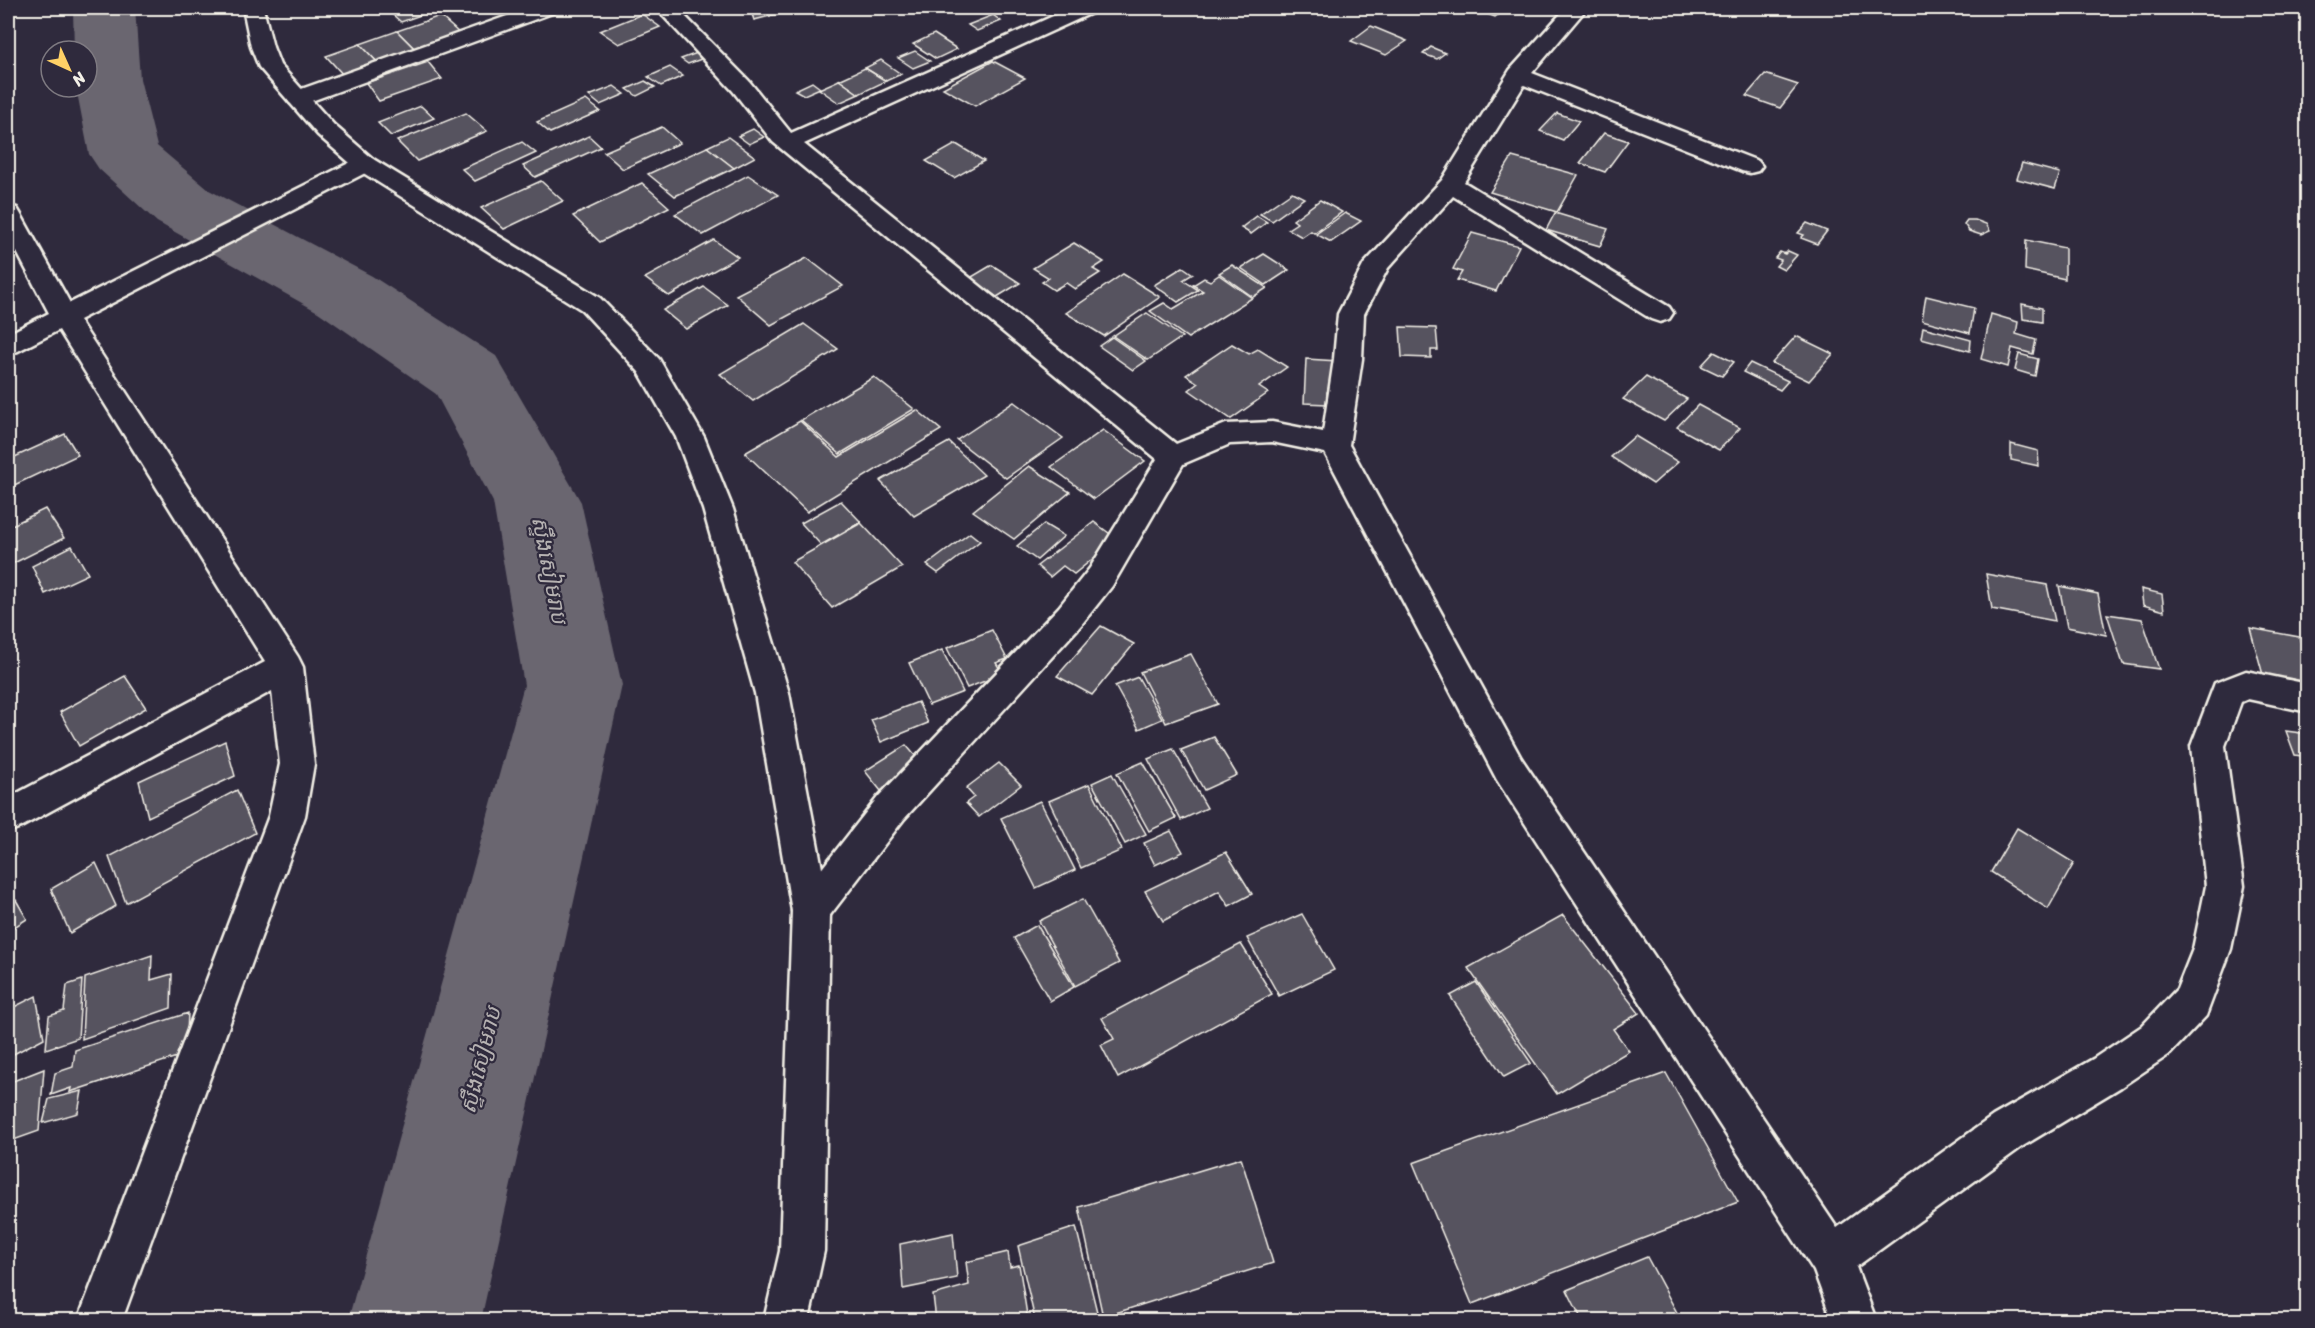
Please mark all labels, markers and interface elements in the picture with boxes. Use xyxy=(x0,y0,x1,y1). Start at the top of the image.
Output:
north arrow xyxy=(39,39,99,99)
text: N xyxy=(64,64,94,94)
water label: ស្ទឹងសៀមរាប xyxy=(520,513,579,629)
water label: ស្ទឹងសៀមរាប xyxy=(448,1001,513,1118)

